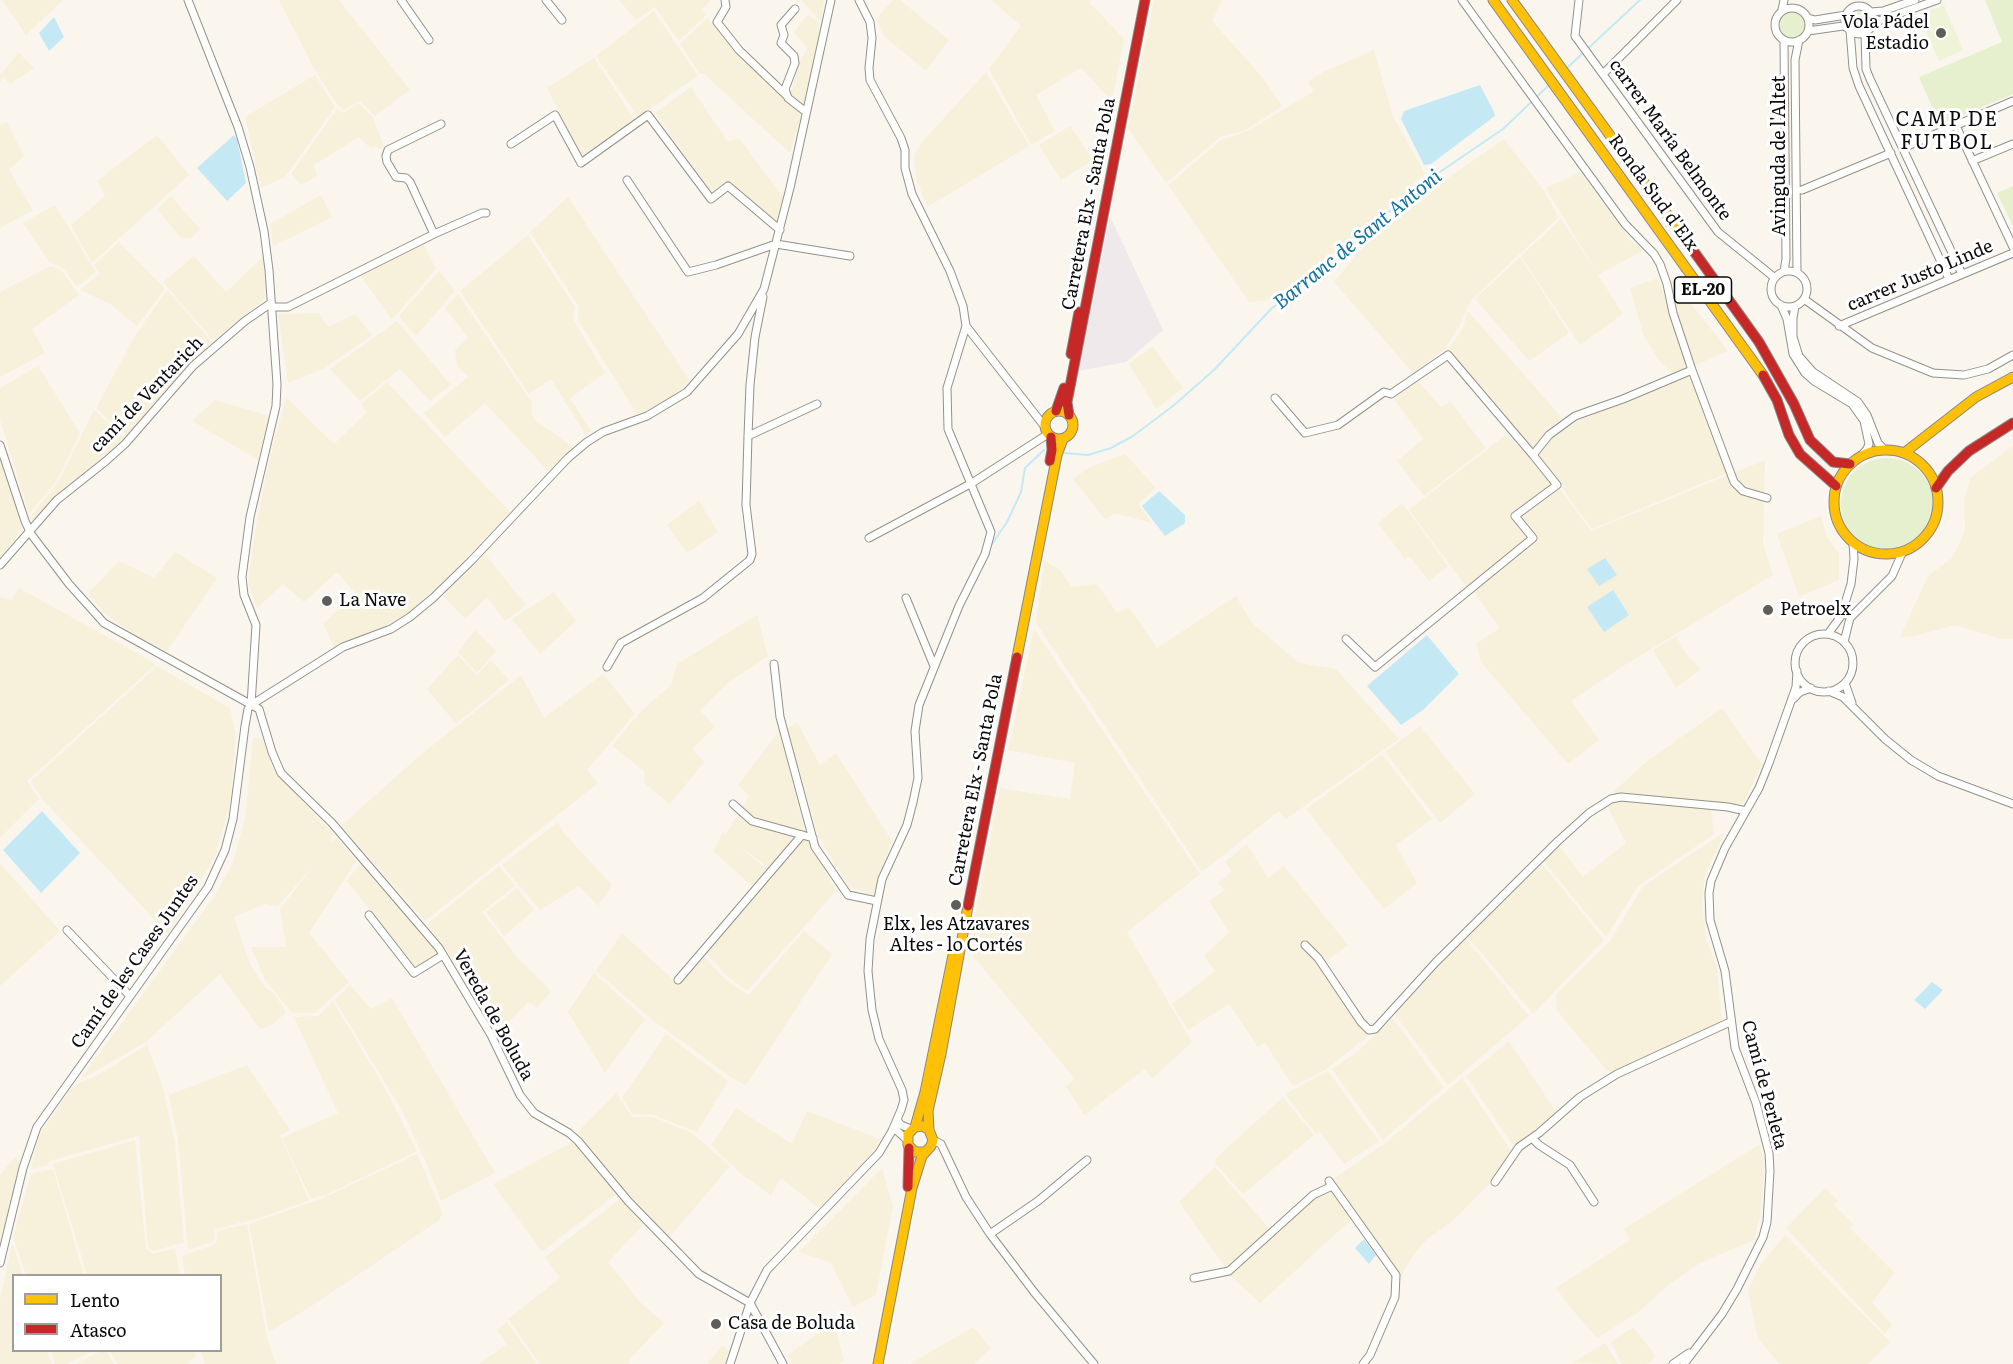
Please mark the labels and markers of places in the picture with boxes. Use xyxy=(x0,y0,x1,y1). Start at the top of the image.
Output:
place label: Vola Pádel Estadio xyxy=(1842,12,1929,54)
marker: Vola Pádel Estadio xyxy=(1934,26,1948,40)
place label: La Nave xyxy=(339,590,406,612)
marker: La Nave xyxy=(320,594,334,608)
place label: Petroelx xyxy=(1780,599,1851,621)
marker: Petroelx xyxy=(1761,603,1775,617)
marker: Elx, les Atzavares Altes - lo Cortés xyxy=(949,898,963,912)
place label: Elx, les Atzavares Altes - lo Cortés xyxy=(883,914,1029,956)
place label: Casa de Boluda xyxy=(728,1313,855,1335)
marker: Casa de Boluda xyxy=(709,1317,723,1331)

